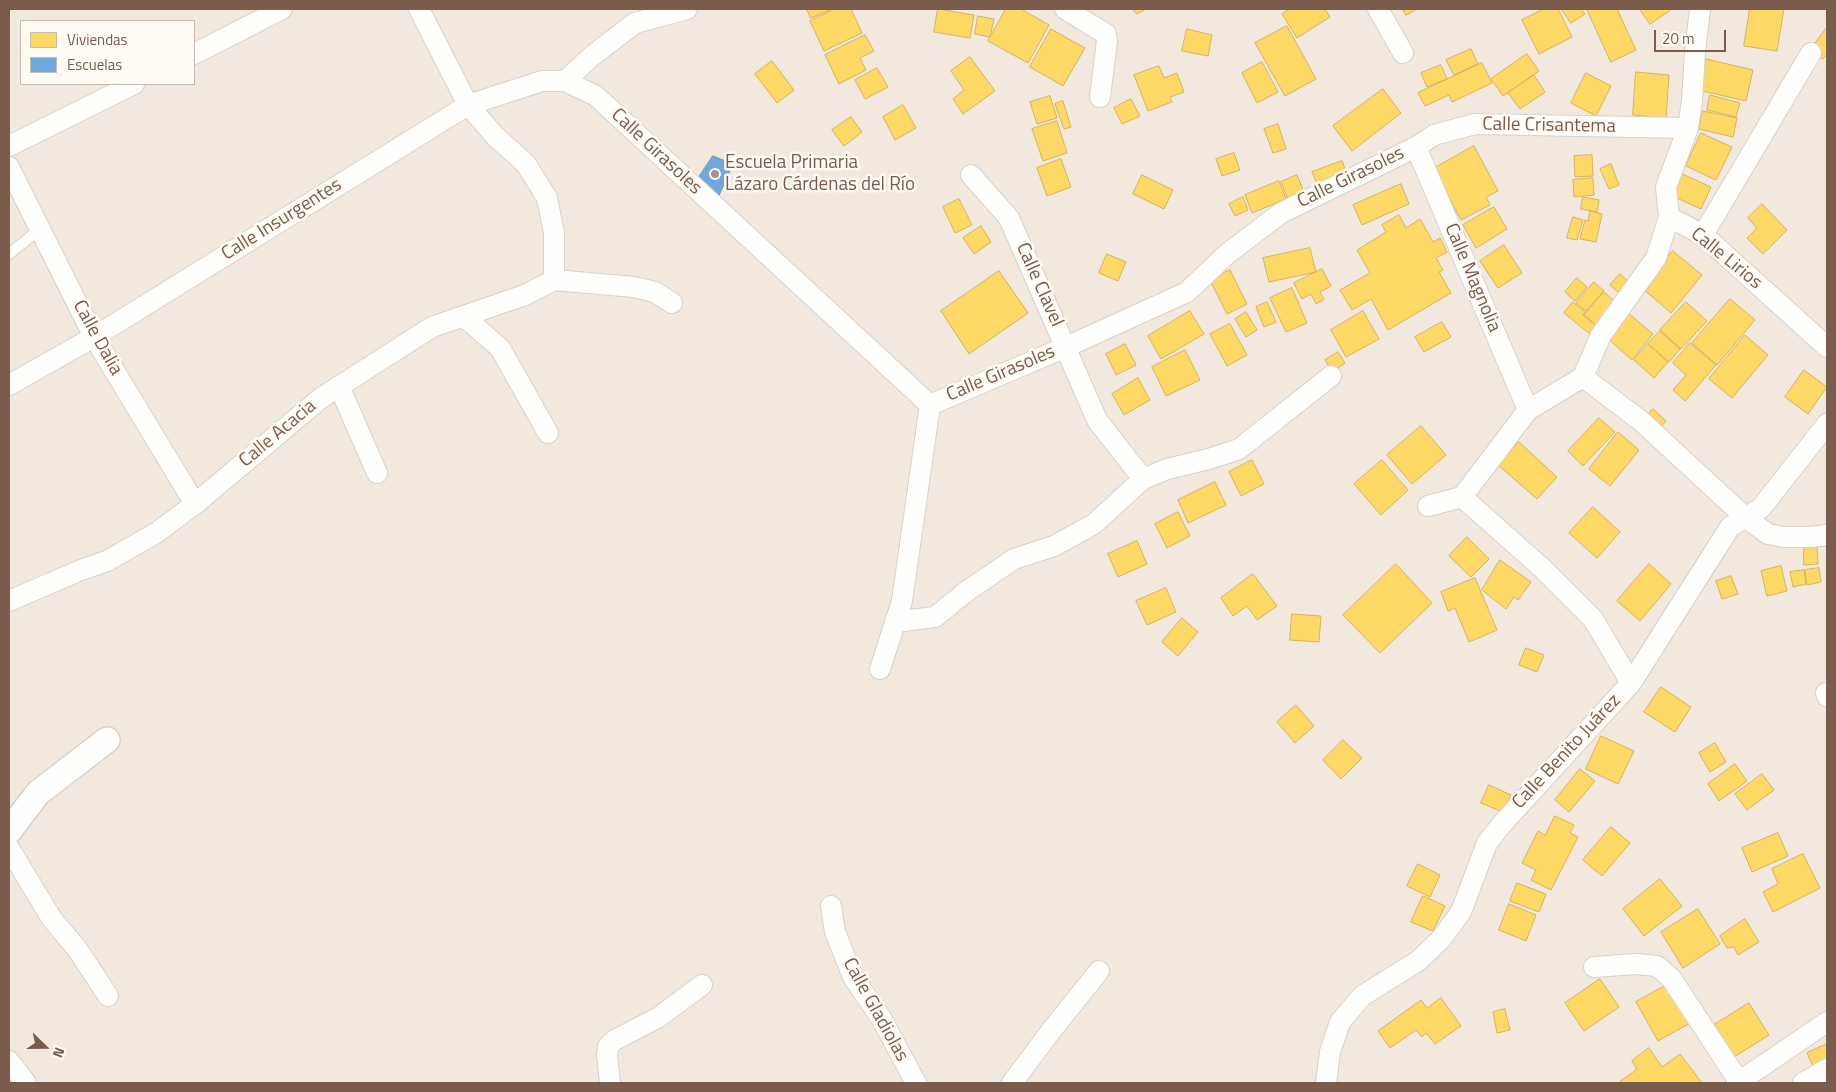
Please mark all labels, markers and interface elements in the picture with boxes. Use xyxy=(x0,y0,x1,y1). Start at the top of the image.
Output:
legend xyxy=(20,20,195,85)
scale bar xyxy=(1656,20,1728,52)
text: 20 m xyxy=(1662,27,1695,50)
text: Viviendas xyxy=(67,28,128,51)
text: Escuelas xyxy=(67,53,122,76)
street label: Calle Girasoles xyxy=(606,104,706,200)
street label: Calle Crisantema xyxy=(1482,113,1616,139)
street label: Calle Girasoles xyxy=(1294,142,1408,214)
place label: Escuela Primaria Lázaro Cárdenas del Río xyxy=(725,152,915,196)
marker: Escuela Primaria Lázaro Cárdenas del Río xyxy=(709,168,721,180)
street label: Calle Insurgentes xyxy=(218,174,346,266)
street label: Calle Magnolia xyxy=(1439,220,1505,336)
street label: Calle Lirios xyxy=(1686,223,1766,295)
street label: Calle Clavel xyxy=(1010,239,1068,331)
street label: Calle Dalia xyxy=(67,297,127,379)
street label: Calle Girasoles xyxy=(943,341,1059,407)
street label: Calle Acacia xyxy=(235,395,321,473)
street label: Calle Benito Juárez xyxy=(1508,690,1626,814)
street label: Calle Gladiolas xyxy=(837,954,913,1066)
north arrow xyxy=(20,1022,70,1072)
text: N xyxy=(48,1044,71,1061)

